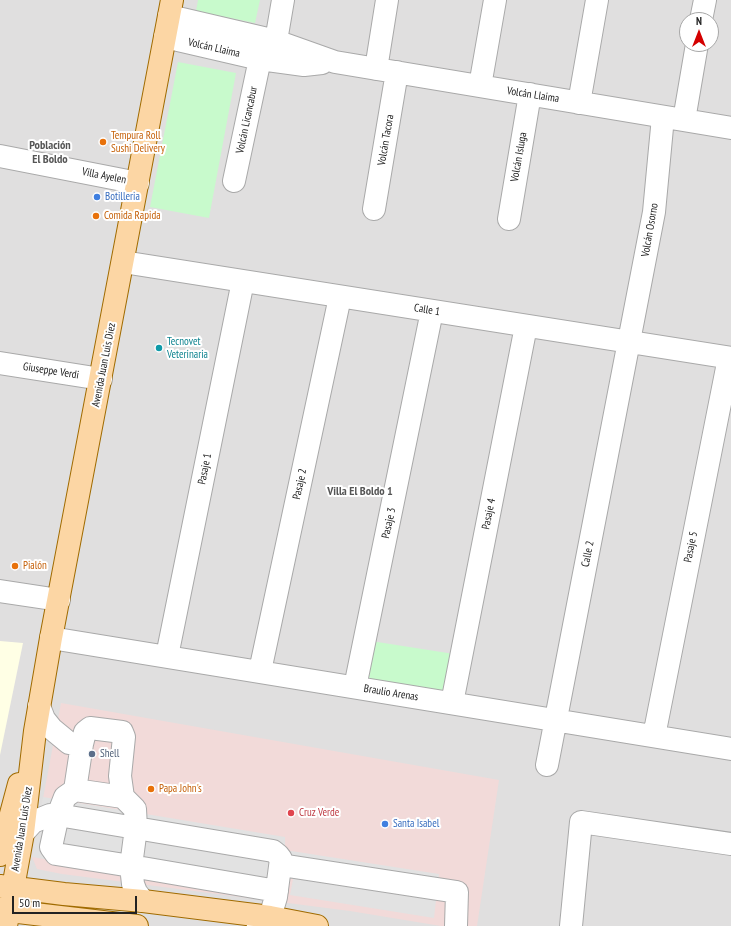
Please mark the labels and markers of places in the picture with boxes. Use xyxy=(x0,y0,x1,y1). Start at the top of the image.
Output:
place label: Tempura Roll Sushi Delivery xyxy=(111,129,165,155)
marker: Tempura Roll Sushi Delivery xyxy=(98,137,108,147)
place label: Botilleria xyxy=(105,190,140,204)
marker: Botilleria xyxy=(92,192,102,202)
place label: Comida Rapida xyxy=(104,209,161,223)
marker: Comida Rapida xyxy=(91,211,101,221)
place label: Tecnovet Veterinaria xyxy=(167,335,208,361)
marker: Tecnovet Veterinaria xyxy=(154,343,164,353)
place label: Pialón xyxy=(23,559,47,573)
marker: Pialón xyxy=(10,561,20,571)
place label: Shell xyxy=(100,747,119,761)
marker: Shell xyxy=(87,749,97,759)
place label: Papa John's xyxy=(159,782,202,796)
marker: Papa John's xyxy=(146,784,156,794)
place label: Cruz Verde xyxy=(299,806,339,820)
marker: Cruz Verde xyxy=(286,808,296,818)
place label: Santa Isabel xyxy=(393,817,439,831)
marker: Santa Isabel xyxy=(380,819,390,829)

